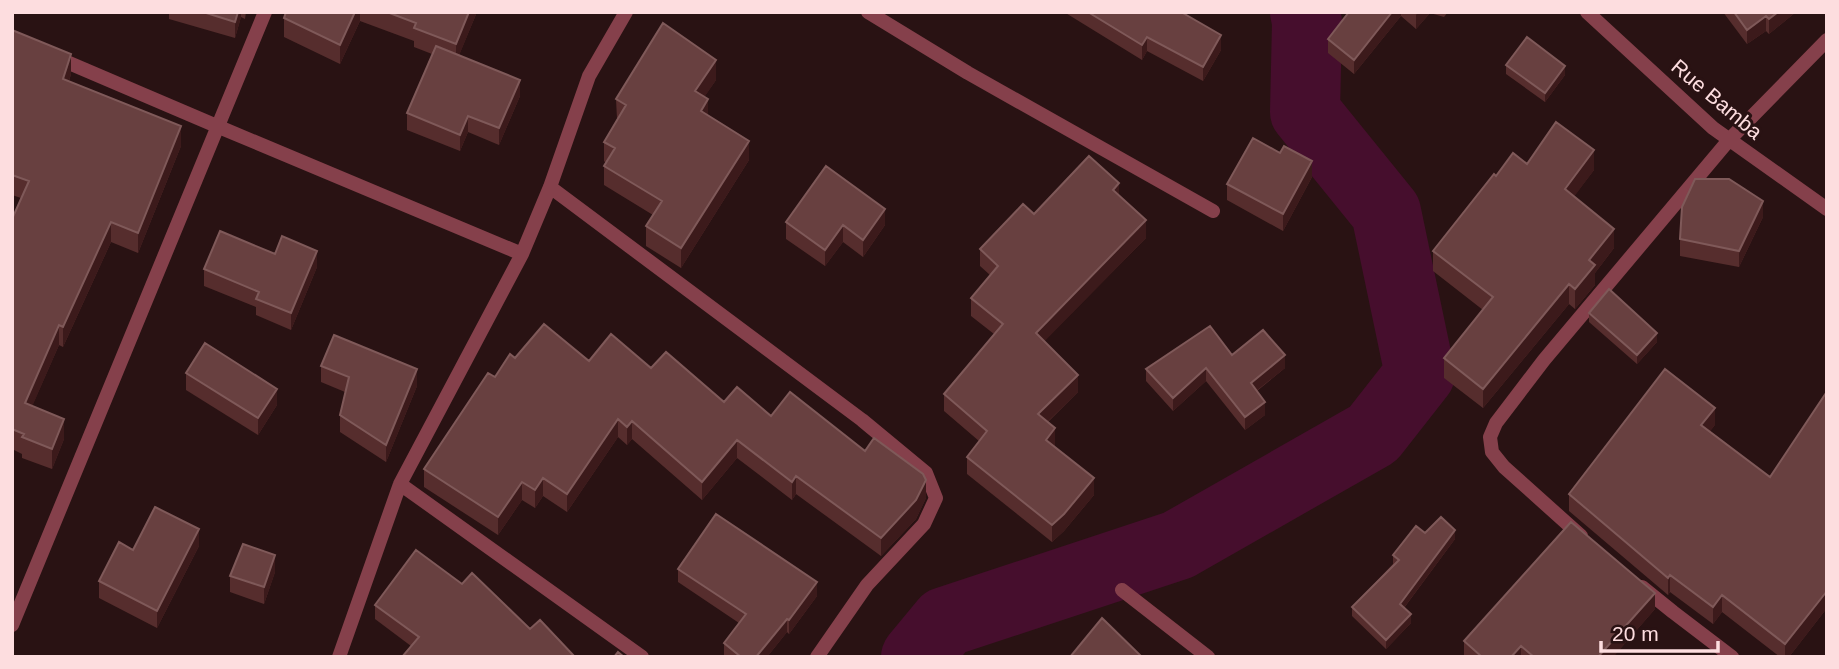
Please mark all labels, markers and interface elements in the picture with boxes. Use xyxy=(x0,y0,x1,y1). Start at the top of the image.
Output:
street label: Rue Bamba xyxy=(1667,55,1767,144)
scale bar xyxy=(1601,610,1718,654)
text: 20 m xyxy=(1612,622,1659,645)

